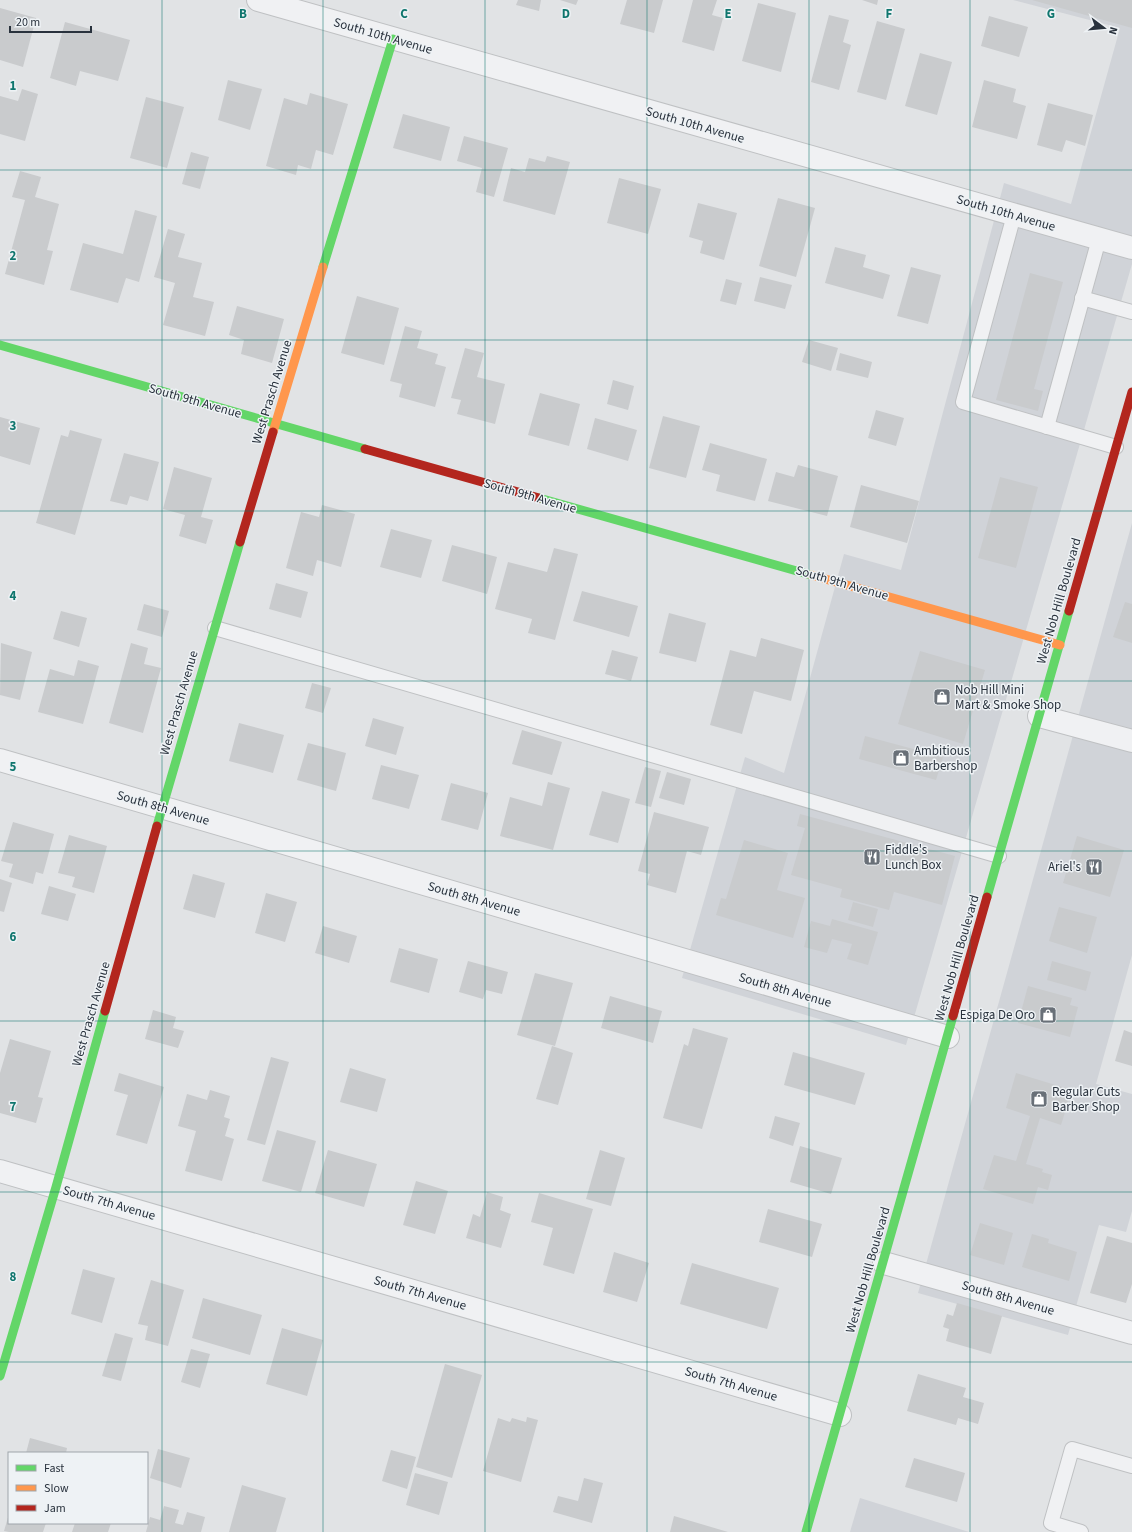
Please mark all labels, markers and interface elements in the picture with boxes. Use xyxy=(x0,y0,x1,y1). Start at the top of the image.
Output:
text: B xyxy=(239,5,247,23)
text: C xyxy=(400,5,408,23)
text: D xyxy=(562,5,570,23)
text: E xyxy=(724,5,732,23)
text: F xyxy=(886,5,893,23)
text: G xyxy=(1047,5,1055,23)
scale bar xyxy=(10,8,91,34)
north arrow xyxy=(1084,8,1124,48)
street label: South 10th Avenue xyxy=(331,13,435,59)
text: 20 m xyxy=(16,14,40,31)
text: N xyxy=(1105,25,1121,36)
text: 1 xyxy=(10,77,17,95)
street label: South 10th Avenue xyxy=(643,102,747,148)
street label: South 10th Avenue xyxy=(954,190,1058,236)
text: 2 xyxy=(10,247,17,265)
street label: West Prasch Avenue xyxy=(248,338,296,446)
street label: South 9th Avenue xyxy=(147,379,243,423)
text: 3 xyxy=(10,417,17,435)
street label: South 9th Avenue xyxy=(482,474,578,518)
street label: West Nob Hill Boulevard xyxy=(1032,536,1086,666)
street label: South 9th Avenue xyxy=(794,561,890,605)
text: 4 xyxy=(10,587,17,605)
street label: West Prasch Avenue xyxy=(155,649,203,757)
place label: Nob Hill Mini Mart & Smoke Shop xyxy=(955,681,1061,714)
shop icon: Nob Hill Mini Mart & Smoke Shop xyxy=(932,687,952,707)
place label: Ambitious Barbershop xyxy=(914,742,978,775)
shop icon: Ambitious Barbershop xyxy=(891,748,911,768)
text: 5 xyxy=(10,758,17,776)
street label: South 8th Avenue xyxy=(115,786,211,830)
place label: Fiddle's Lunch Box xyxy=(885,841,941,874)
restaurant icon: Fiddle's Lunch Box xyxy=(862,847,882,867)
restaurant icon: Ariel's xyxy=(1084,857,1104,877)
place label: Ariel's xyxy=(1048,858,1082,876)
street label: South 8th Avenue xyxy=(426,877,522,921)
street label: West Nob Hill Boulevard xyxy=(930,893,984,1023)
text: 6 xyxy=(10,928,17,946)
street label: West Prasch Avenue xyxy=(67,960,115,1068)
street label: South 8th Avenue xyxy=(737,968,833,1012)
shop icon: Espiga De Oro xyxy=(1038,1005,1058,1025)
place label: Espiga De Oro xyxy=(960,1006,1035,1024)
place label: Regular Cuts Barber Shop xyxy=(1052,1083,1121,1116)
shop icon: Regular Cuts Barber Shop xyxy=(1029,1089,1049,1109)
text: 7 xyxy=(10,1098,17,1116)
street label: South 7th Avenue xyxy=(61,1181,157,1225)
street label: West Nob Hill Boulevard xyxy=(841,1205,895,1335)
text: 8 xyxy=(10,1268,17,1286)
street label: South 7th Avenue xyxy=(372,1271,468,1315)
street label: South 8th Avenue xyxy=(960,1276,1056,1320)
street label: South 7th Avenue xyxy=(683,1362,779,1406)
legend xyxy=(8,1452,148,1524)
text: Fast xyxy=(44,1460,64,1477)
text: Slow xyxy=(44,1480,69,1497)
text: Jam xyxy=(44,1500,66,1517)

